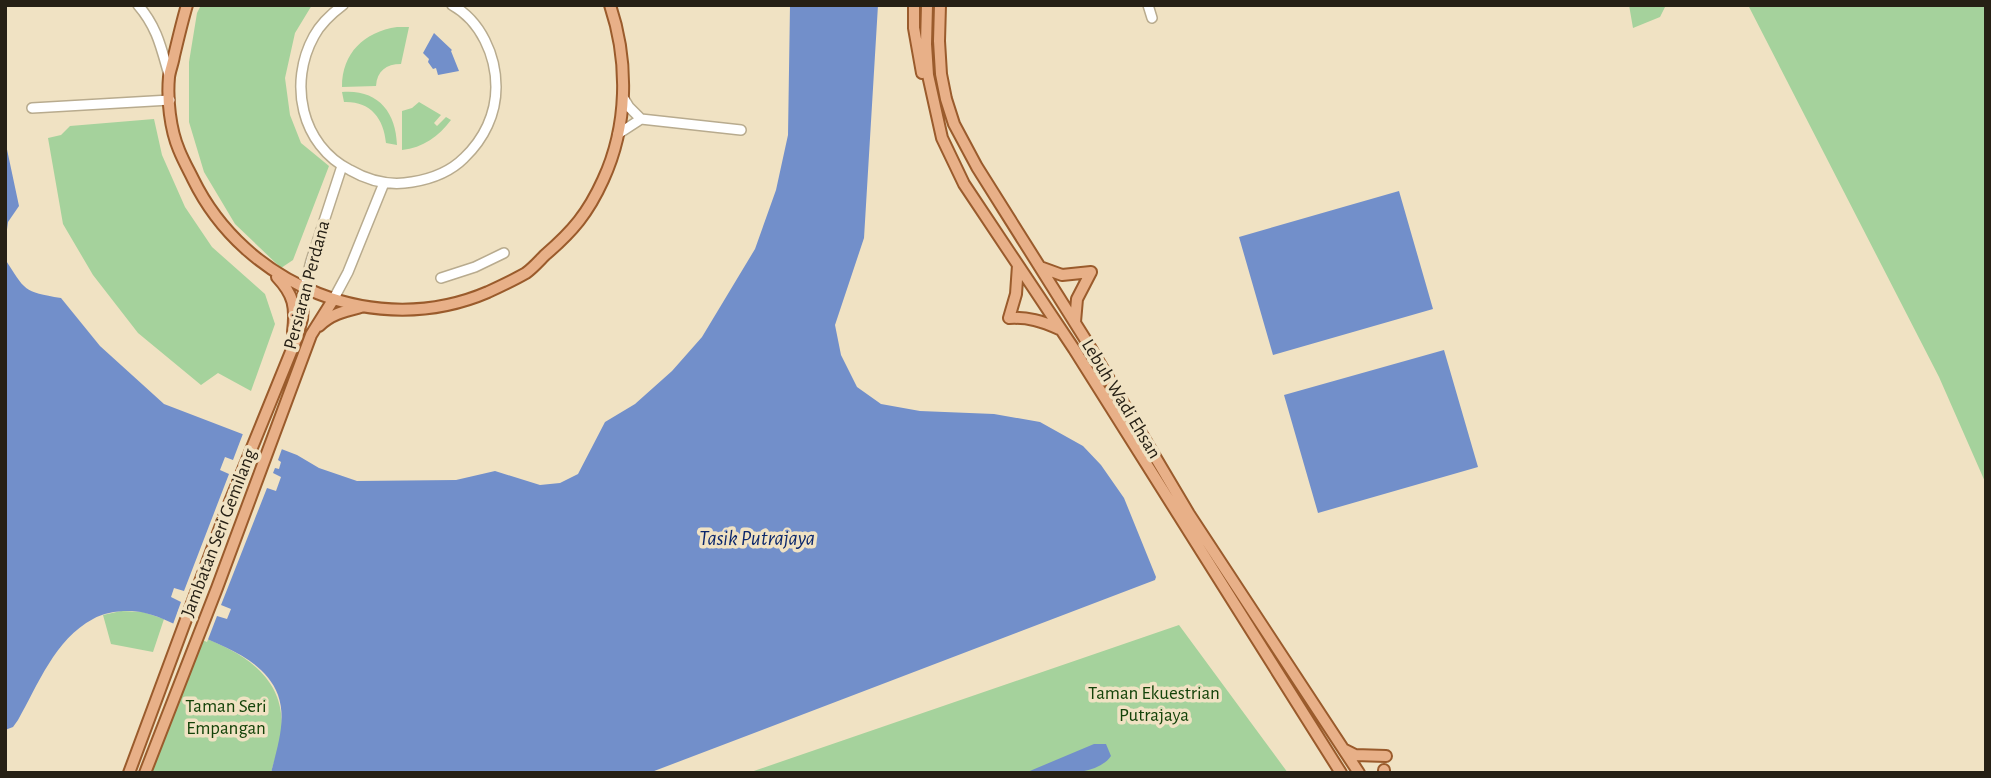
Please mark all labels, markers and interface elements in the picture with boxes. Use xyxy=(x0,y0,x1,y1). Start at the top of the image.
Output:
street label: Persiaran Perdana xyxy=(281,218,333,352)
street label: Lebuh Wadi Ehsan xyxy=(1078,336,1164,462)
street label: Jambatan Seri Gemilang xyxy=(178,446,260,620)
water label: Tasik Putrajaya xyxy=(699,528,815,549)
park label: Taman Ekuestrian Putrajaya xyxy=(1088,684,1220,725)
park label: Taman Seri Empangan xyxy=(185,697,267,738)

